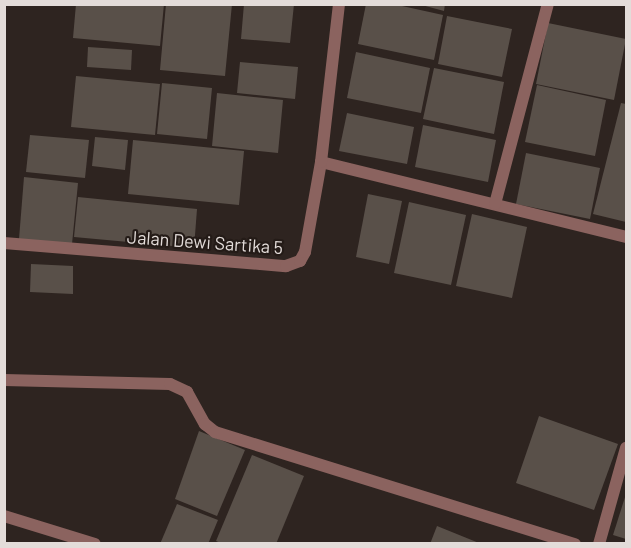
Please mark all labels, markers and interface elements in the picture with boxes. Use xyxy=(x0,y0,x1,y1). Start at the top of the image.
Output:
street label: Jalan Dewi Sartika 5 xyxy=(126,226,284,258)

